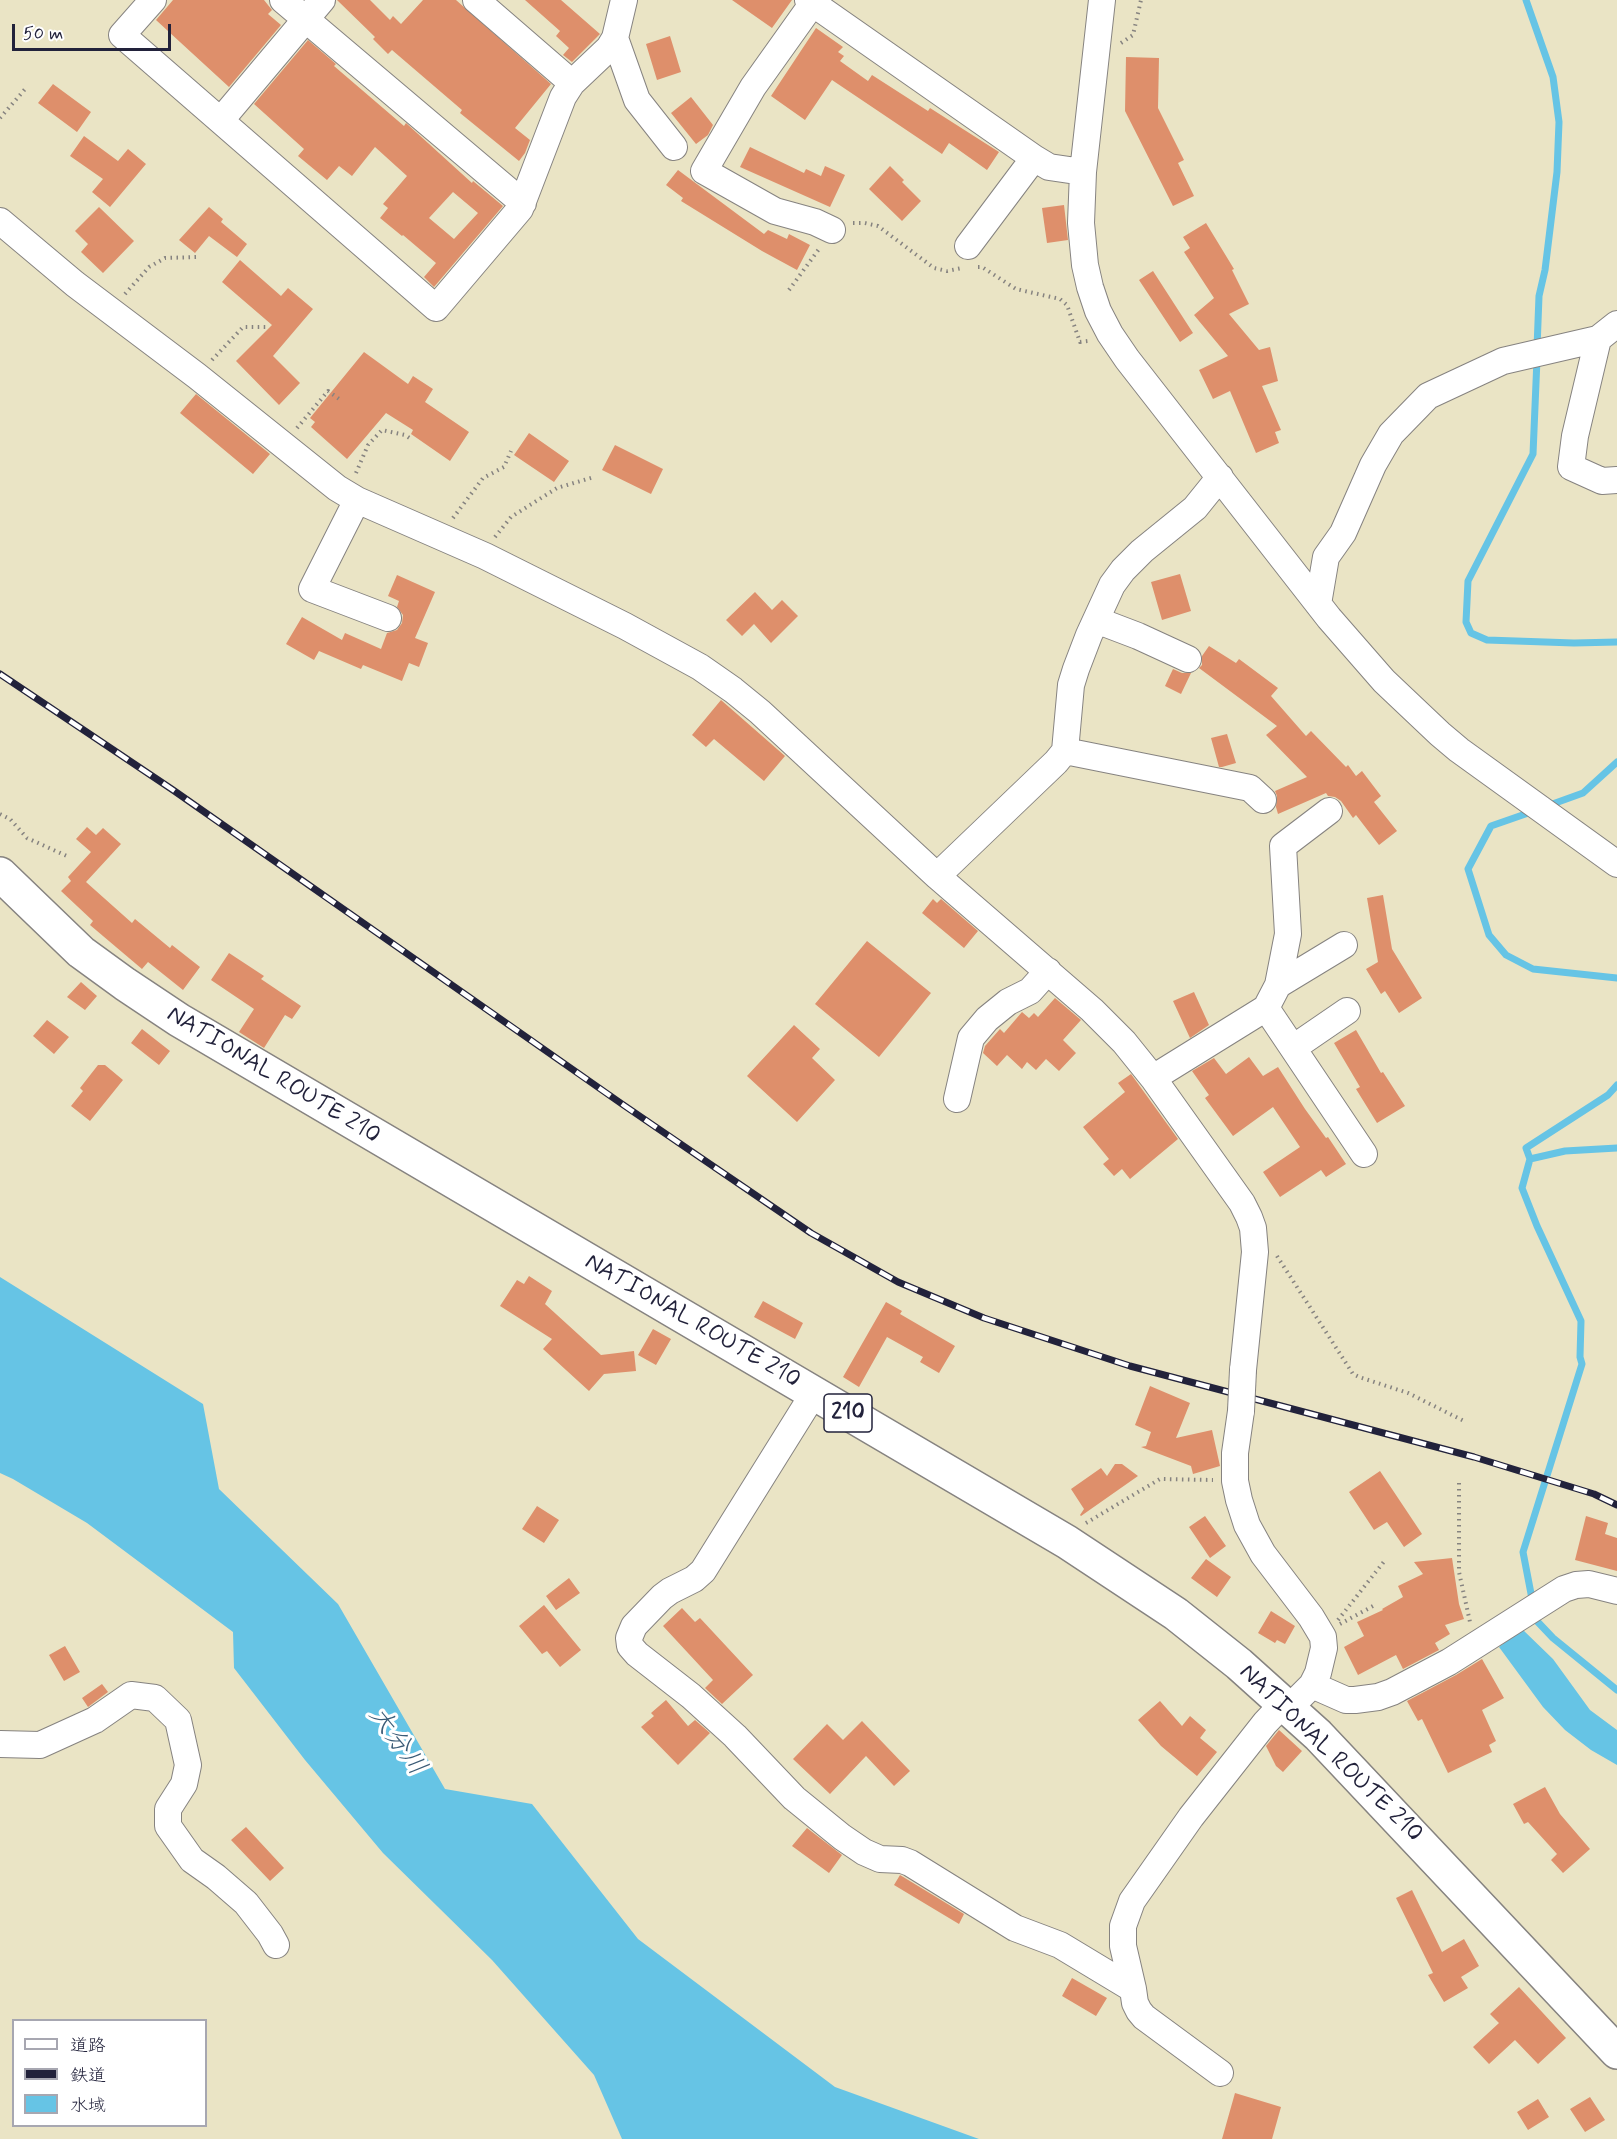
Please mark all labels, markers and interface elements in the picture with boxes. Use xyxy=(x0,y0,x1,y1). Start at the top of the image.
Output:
scale bar xyxy=(15,12,174,50)
text: 50 m xyxy=(23,22,63,46)
street label: NATIONAL ROUTE 210 xyxy=(161,1001,385,1151)
street label: NATIONAL ROUTE 210 xyxy=(579,1249,805,1395)
road number: 210 xyxy=(824,1394,872,1432)
street label: NATIONAL ROUTE 210 xyxy=(1232,1659,1428,1849)
water label: 大分川 xyxy=(360,1701,432,1783)
legend xyxy=(12,2019,207,2127)
text: 道路 xyxy=(70,2034,106,2058)
text: 鉄道 xyxy=(70,2064,106,2088)
text: 水域 xyxy=(70,2094,106,2118)

